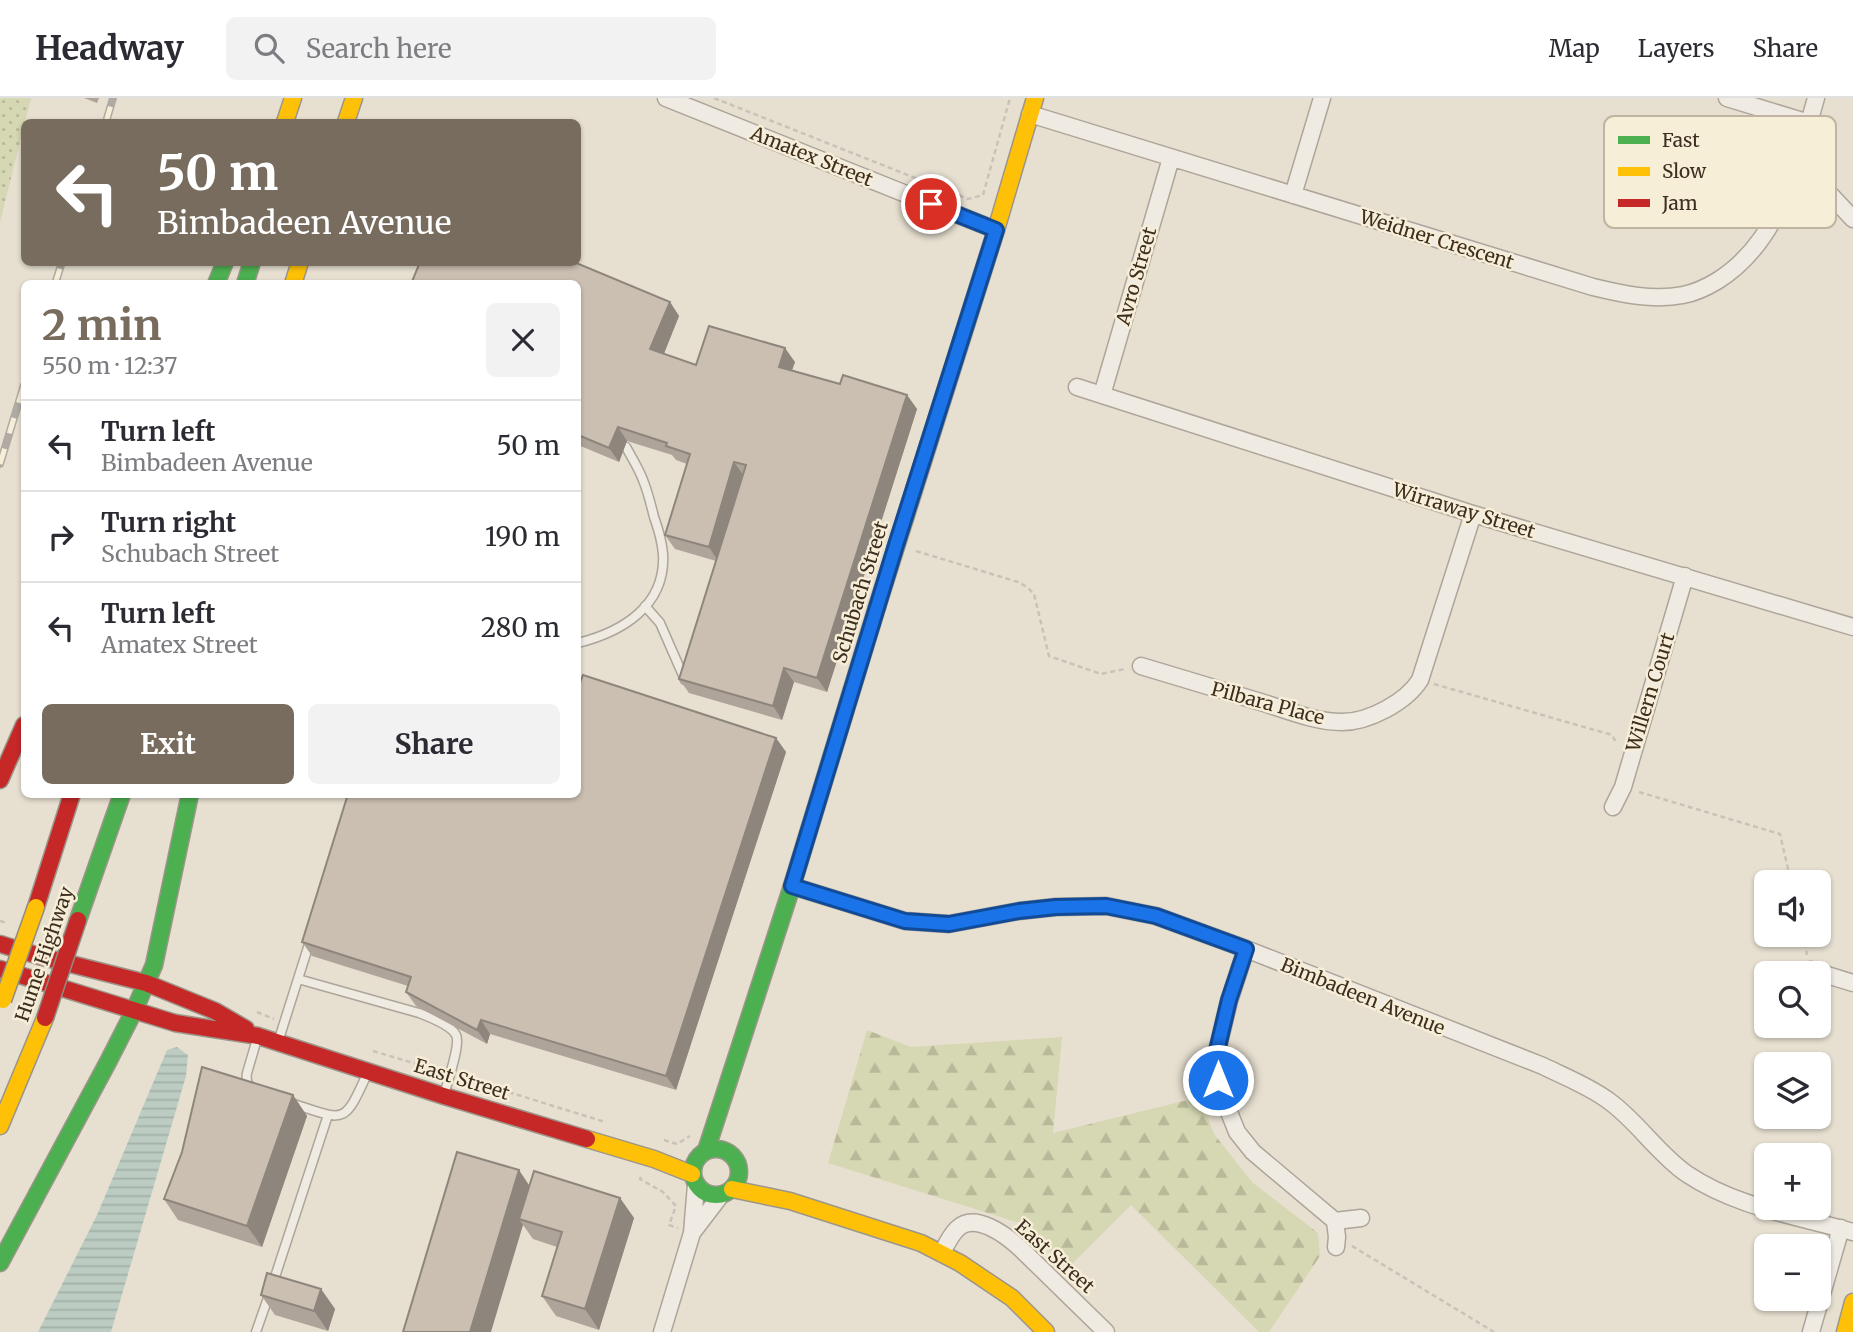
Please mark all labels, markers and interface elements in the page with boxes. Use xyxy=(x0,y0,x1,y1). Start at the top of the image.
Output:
search box xyxy=(226,17,716,80)
text: Headway xyxy=(35,28,184,69)
icon: search xyxy=(250,29,288,67)
text: Search here xyxy=(306,32,452,65)
text: Map xyxy=(1549,33,1600,64)
text: Layers xyxy=(1638,33,1714,64)
text: Share xyxy=(1752,33,1818,64)
legend xyxy=(1604,116,1836,228)
street label: Amatex Street xyxy=(747,120,877,192)
text: Fast xyxy=(1662,128,1700,152)
text: 50 m xyxy=(157,142,278,203)
icon: left xyxy=(42,147,133,238)
text: Slow xyxy=(1662,159,1707,183)
pin xyxy=(901,174,961,234)
icon: arrive xyxy=(912,185,950,223)
text: Jam xyxy=(1661,191,1698,215)
text: Bimbadeen Avenue xyxy=(157,203,452,243)
street label: Weidner Crescent xyxy=(1356,204,1518,274)
street label: Avro Street xyxy=(1110,224,1162,329)
text: 2 min xyxy=(42,299,162,351)
button: close xyxy=(486,303,560,377)
text: 550 m · 12:37 xyxy=(42,351,177,380)
text: Turn left xyxy=(101,415,215,448)
icon: left xyxy=(42,427,80,465)
text: 50 m xyxy=(496,429,560,462)
text: Bimbadeen Avenue xyxy=(101,448,313,477)
street label: Wirraway Street xyxy=(1389,477,1539,543)
text: Turn right xyxy=(101,506,236,539)
icon: right xyxy=(42,518,80,556)
street label: Schubach Street xyxy=(827,518,893,666)
text: 190 m xyxy=(485,520,560,553)
text: Schubach Street xyxy=(101,539,279,568)
text: Turn left xyxy=(101,597,215,630)
icon: left xyxy=(42,609,80,647)
text: 280 m xyxy=(481,611,560,644)
street label: Willern Court xyxy=(1620,629,1680,755)
text: Amatex Street xyxy=(101,630,258,659)
street label: Pilbara Place xyxy=(1209,676,1327,730)
button: Exit xyxy=(42,704,294,784)
button: Share xyxy=(308,704,560,784)
map controls xyxy=(1754,870,1831,1311)
button: sound xyxy=(1754,870,1831,947)
street label: Hume Highway xyxy=(10,883,78,1025)
street label: Bimbadeen Avenue xyxy=(1277,952,1449,1040)
button: search xyxy=(1754,961,1831,1038)
position arrow xyxy=(1181,1043,1255,1117)
button: layers xyxy=(1754,1052,1831,1129)
street label: East Street xyxy=(411,1053,513,1105)
button: + xyxy=(1754,1143,1831,1220)
street label: East Street xyxy=(1010,1214,1100,1298)
button: − xyxy=(1754,1234,1831,1311)

